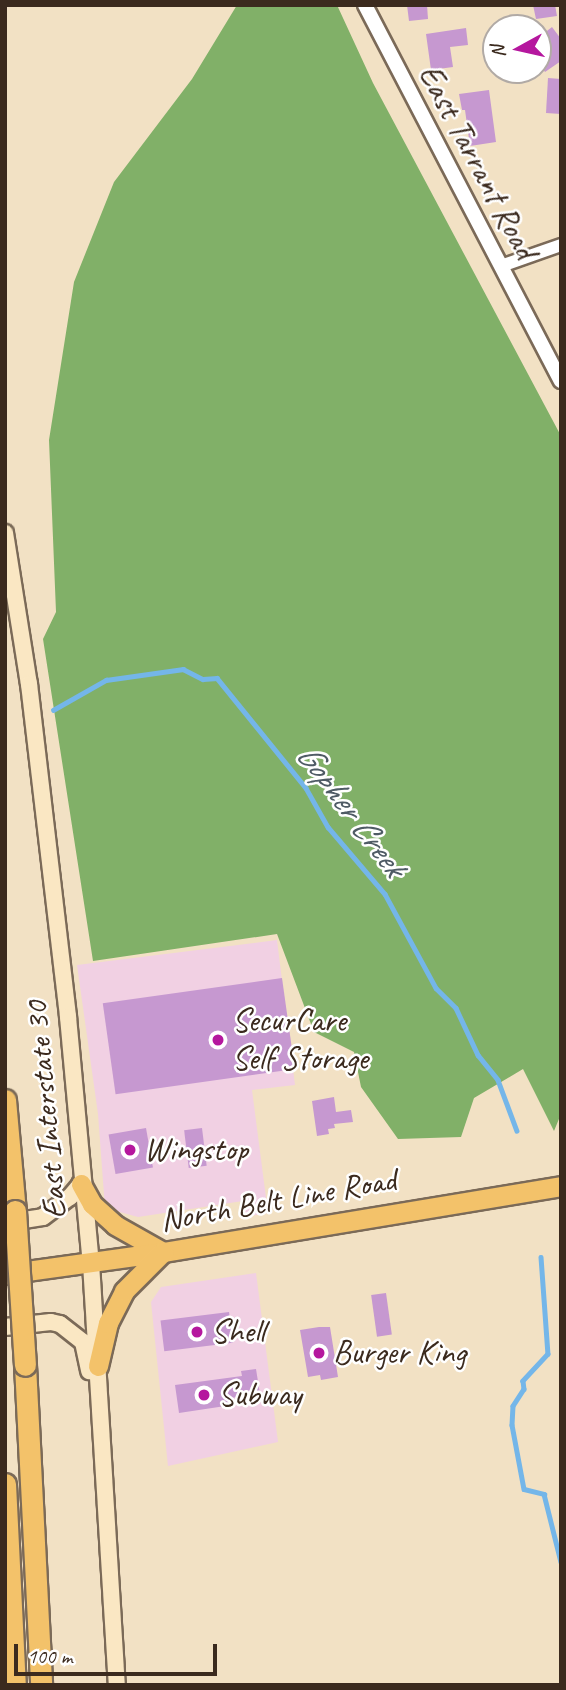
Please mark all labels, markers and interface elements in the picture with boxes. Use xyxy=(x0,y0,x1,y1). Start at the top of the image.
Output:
north arrow xyxy=(482,14,552,84)
text: N xyxy=(485,44,511,59)
street label: East Tarrant Road xyxy=(409,58,545,266)
water label: Gopher Creek xyxy=(287,735,415,885)
street label: East Interstate 30 xyxy=(17,1000,75,1220)
place label: SecurCare Self Storage xyxy=(232,1001,368,1079)
marker: SecurCare Self Storage xyxy=(210,1032,226,1048)
place label: Wingstop xyxy=(144,1130,248,1170)
marker: Wingstop xyxy=(122,1142,138,1158)
street label: North Belt Line Road xyxy=(157,1160,399,1240)
place label: Shell xyxy=(211,1312,265,1352)
marker: Shell xyxy=(189,1324,205,1340)
place label: Burger King xyxy=(333,1333,466,1373)
marker: Burger King xyxy=(311,1345,327,1361)
place label: Subway xyxy=(218,1375,301,1415)
marker: Subway xyxy=(196,1387,212,1403)
scale bar xyxy=(18,1630,220,1674)
text: 100 m xyxy=(27,1643,72,1669)

